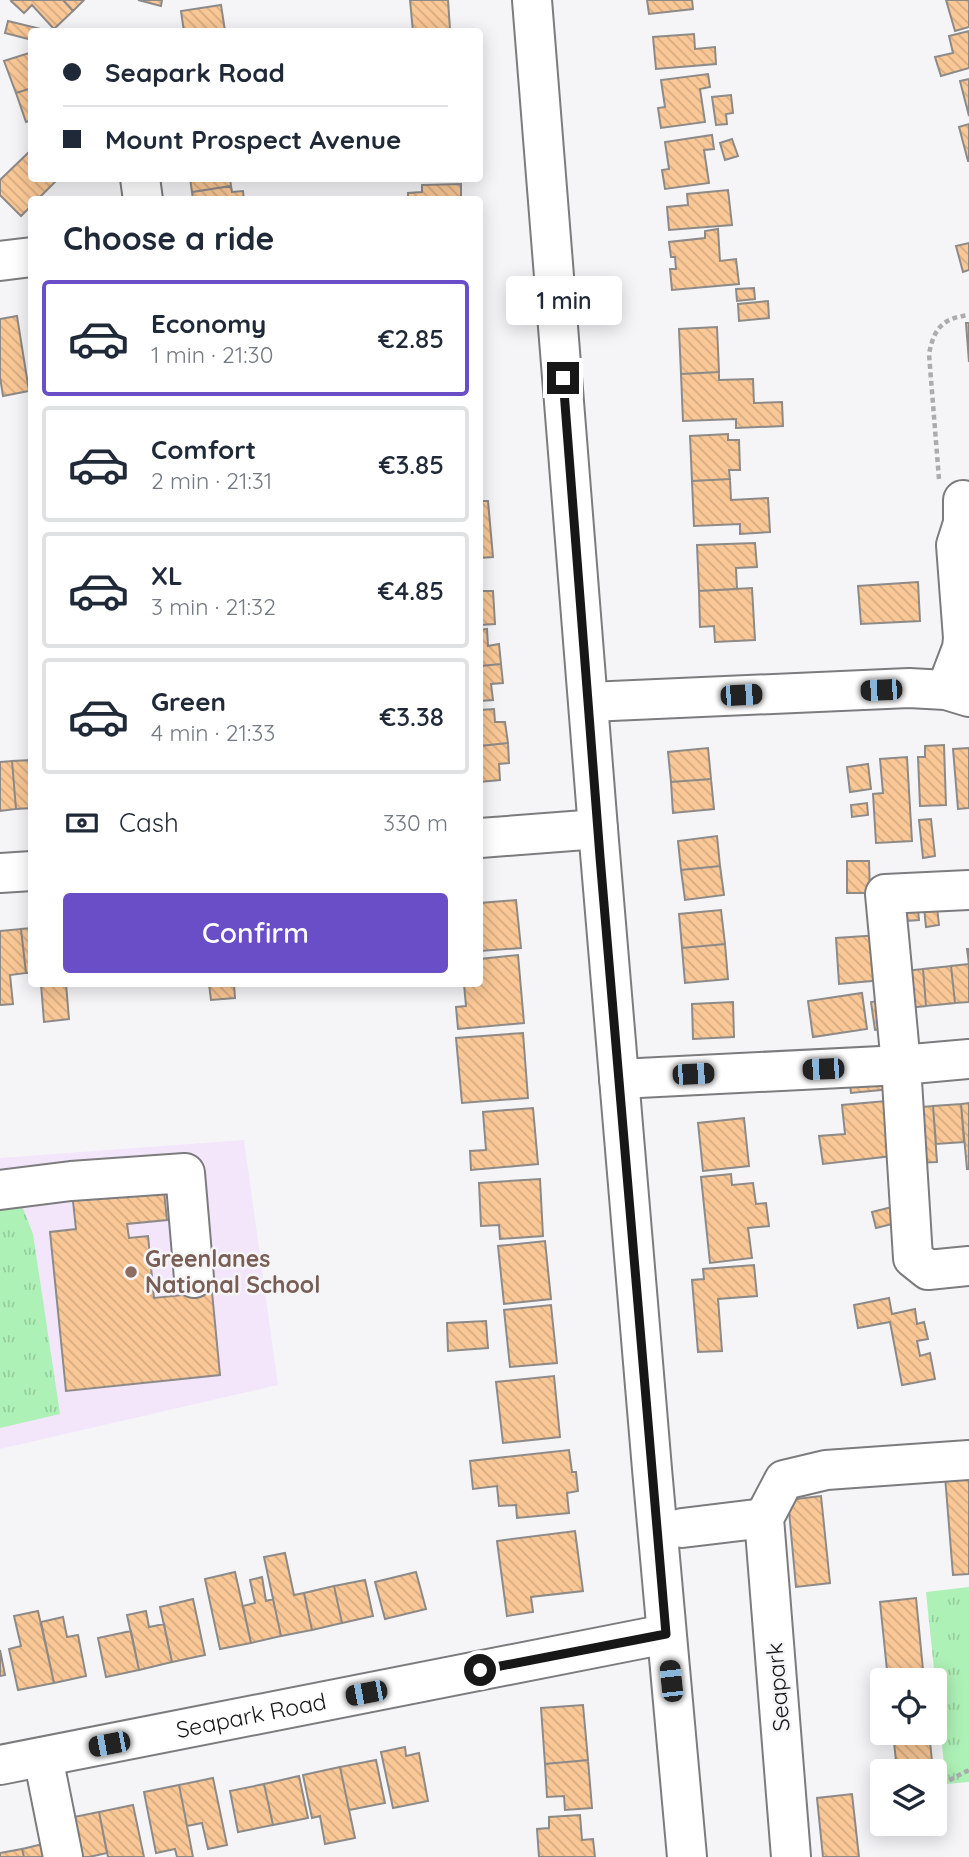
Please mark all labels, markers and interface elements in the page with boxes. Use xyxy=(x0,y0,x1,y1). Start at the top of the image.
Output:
text: Seapark Road xyxy=(105,56,285,89)
text: Mount Prospect Avenue xyxy=(105,123,401,156)
text: Choose a ride xyxy=(63,218,275,258)
callout: 1 min xyxy=(505,276,621,326)
text: 1 min xyxy=(536,286,592,315)
icon: car xyxy=(67,307,130,370)
text: Economy xyxy=(151,307,266,340)
text: €2.85 xyxy=(378,322,444,355)
text: 1 min · 21:30 xyxy=(151,340,273,369)
route end xyxy=(547,362,579,394)
icon: car xyxy=(67,433,130,496)
text: Comfort xyxy=(151,433,256,466)
text: €3.85 xyxy=(379,448,444,481)
text: 2 min · 21:31 xyxy=(151,466,272,495)
icon: car xyxy=(67,559,130,622)
text: XL xyxy=(151,559,183,592)
text: €4.85 xyxy=(378,574,444,607)
text: 3 min · 21:32 xyxy=(151,592,276,621)
car xyxy=(860,679,903,701)
car xyxy=(720,683,763,707)
icon: car xyxy=(67,685,130,748)
text: Green xyxy=(151,685,226,718)
text: €3.38 xyxy=(380,700,444,733)
text: 4 min · 21:33 xyxy=(151,718,275,747)
icon: cash xyxy=(63,804,101,842)
text: Cash xyxy=(119,806,179,839)
text: 330 m xyxy=(383,808,448,837)
button: Confirm xyxy=(63,893,448,973)
car xyxy=(802,1058,845,1080)
car xyxy=(672,1062,715,1086)
place label: Greenlanes National School xyxy=(145,1244,320,1299)
marker: Greenlanes National School xyxy=(123,1264,139,1280)
street label: Seapark xyxy=(759,1641,796,1733)
route start xyxy=(464,1654,496,1686)
car xyxy=(659,1659,684,1703)
map controls xyxy=(870,1668,947,1836)
button: locate xyxy=(870,1668,947,1745)
car xyxy=(344,1679,389,1707)
street label: Seapark Road xyxy=(173,1686,329,1744)
car xyxy=(87,1730,132,1758)
button: layers xyxy=(870,1759,947,1836)

